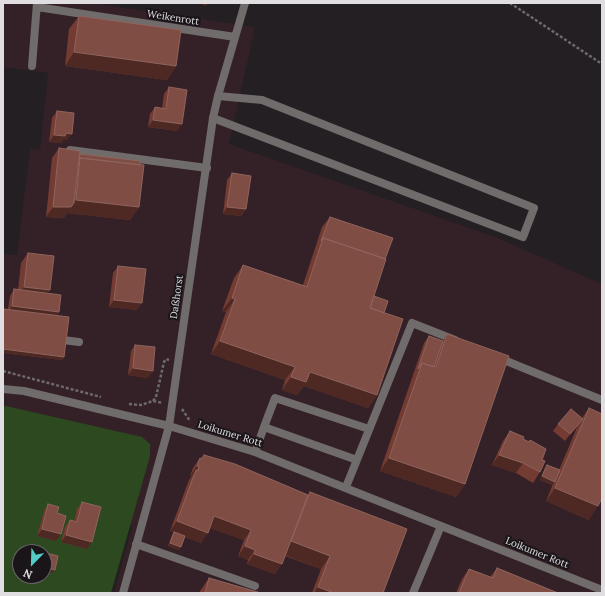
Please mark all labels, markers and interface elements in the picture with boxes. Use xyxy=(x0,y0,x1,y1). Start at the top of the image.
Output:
street label: Weikenrott xyxy=(146,8,200,28)
street label: Daßhorst xyxy=(168,274,186,320)
street label: Loikumer Rott xyxy=(196,418,264,450)
street label: Loikumer Rott xyxy=(504,535,570,571)
north arrow xyxy=(12,544,52,584)
text: N xyxy=(21,566,34,582)

